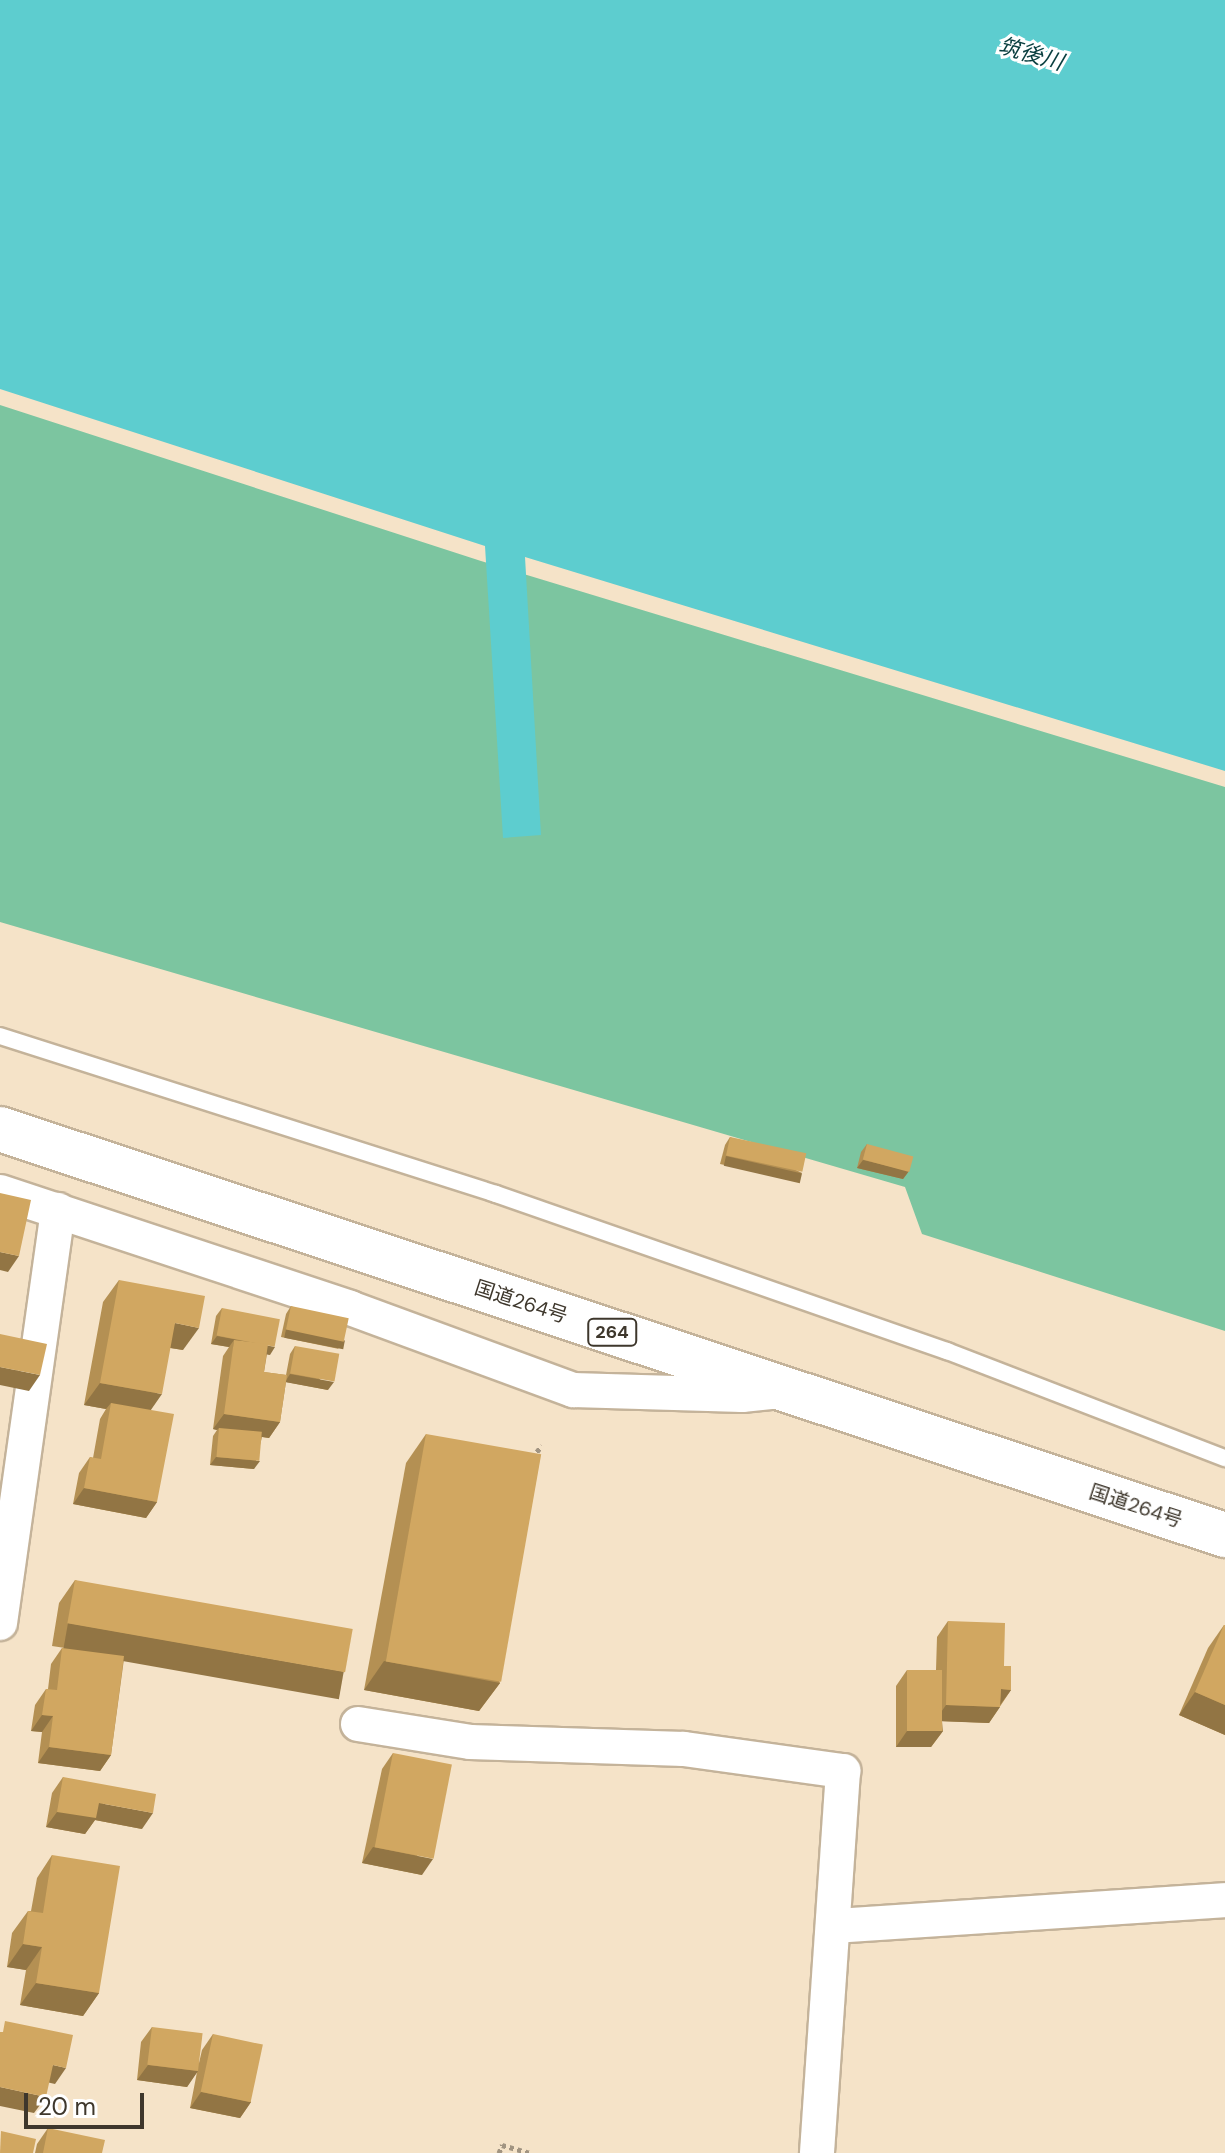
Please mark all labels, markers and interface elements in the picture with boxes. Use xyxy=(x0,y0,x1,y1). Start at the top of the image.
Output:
water label: 筑後川 xyxy=(996,32,1066,76)
street label: 国道264号 xyxy=(472,1276,570,1328)
road number: 264 xyxy=(586,1318,638,1346)
street label: 国道264号 xyxy=(1087,1480,1185,1532)
scale bar xyxy=(28,2077,148,2127)
text: 20 m xyxy=(38,2091,96,2122)

